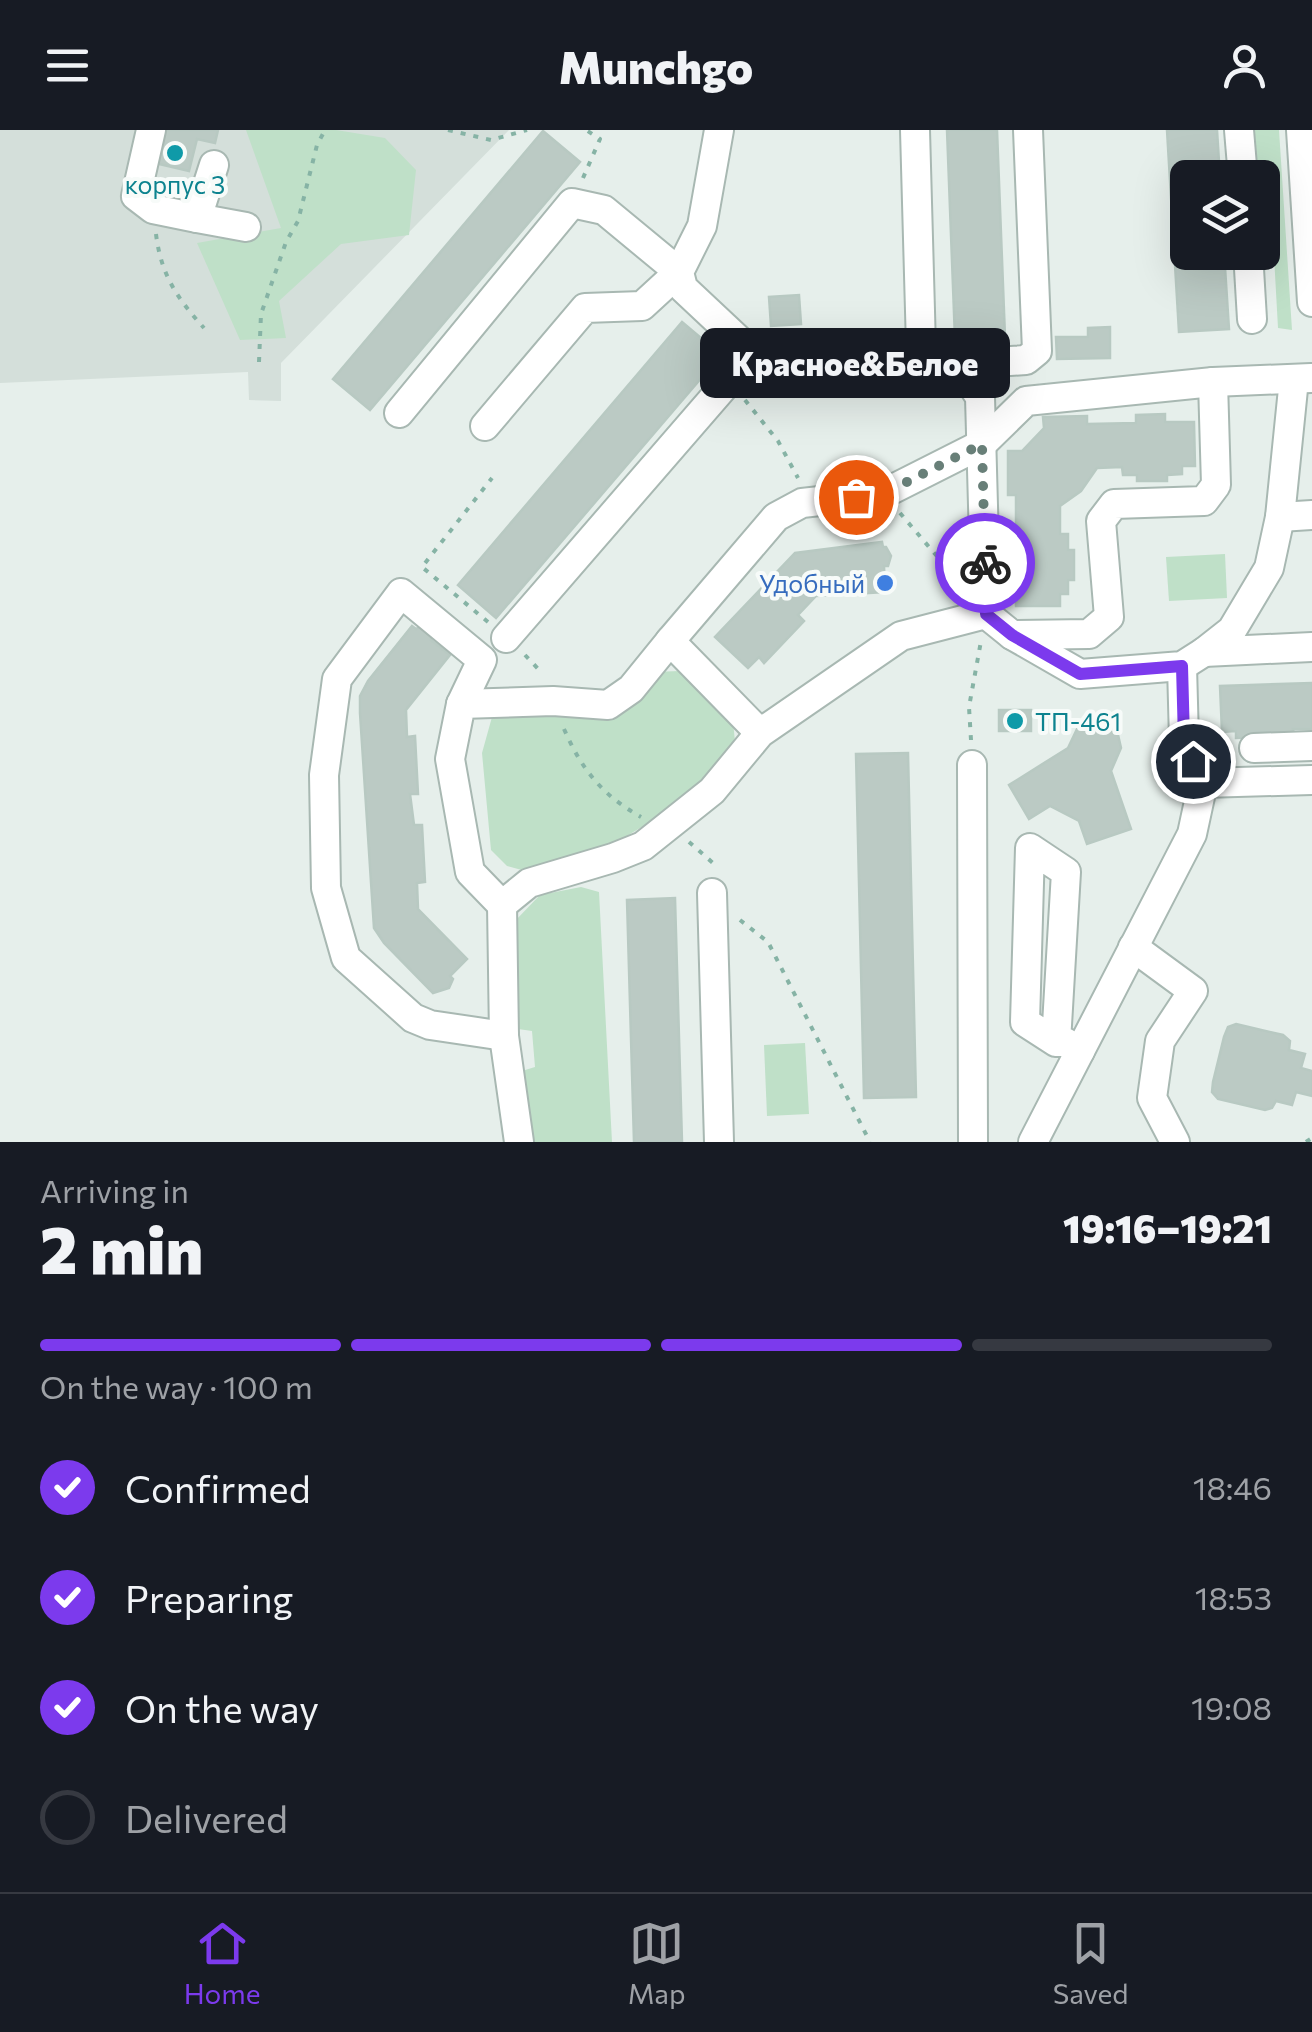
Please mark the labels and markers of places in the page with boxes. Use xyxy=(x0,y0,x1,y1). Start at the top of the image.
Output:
marker: корпус 3 xyxy=(164,142,186,164)
place label: корпус 3 xyxy=(125,169,225,199)
callout: Красное&Белое xyxy=(701,327,1011,397)
pin xyxy=(814,455,899,540)
place label: Удобный xyxy=(759,568,865,598)
marker: Удобный xyxy=(874,572,896,594)
place label: ТП-461 xyxy=(1035,706,1121,736)
marker: ТП-461 xyxy=(1004,710,1026,732)
pin xyxy=(1151,719,1236,804)

